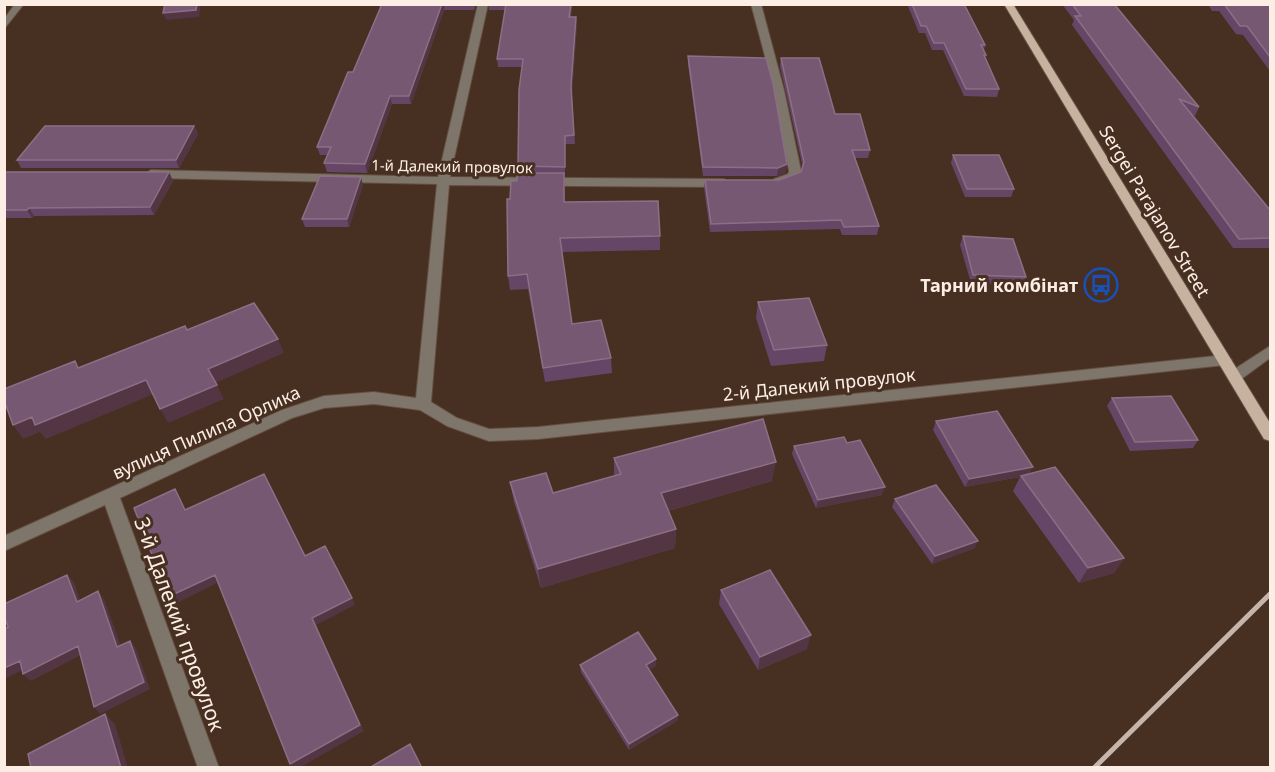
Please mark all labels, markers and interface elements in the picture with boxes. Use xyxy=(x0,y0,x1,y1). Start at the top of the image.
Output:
street label: Sergei Parajanov Street xyxy=(1094,121,1216,302)
street label: 1-й Далекий провулок xyxy=(371,155,533,177)
bus stop icon: Тарний комбінат xyxy=(1083,267,1119,303)
place label: Тарний комбінат xyxy=(920,273,1078,297)
street label: 2-й Далекий провулок xyxy=(721,362,917,406)
street label: вулиця Пилипа Орлика xyxy=(108,380,304,484)
street label: 3-й Далекий провулок xyxy=(128,513,232,735)

